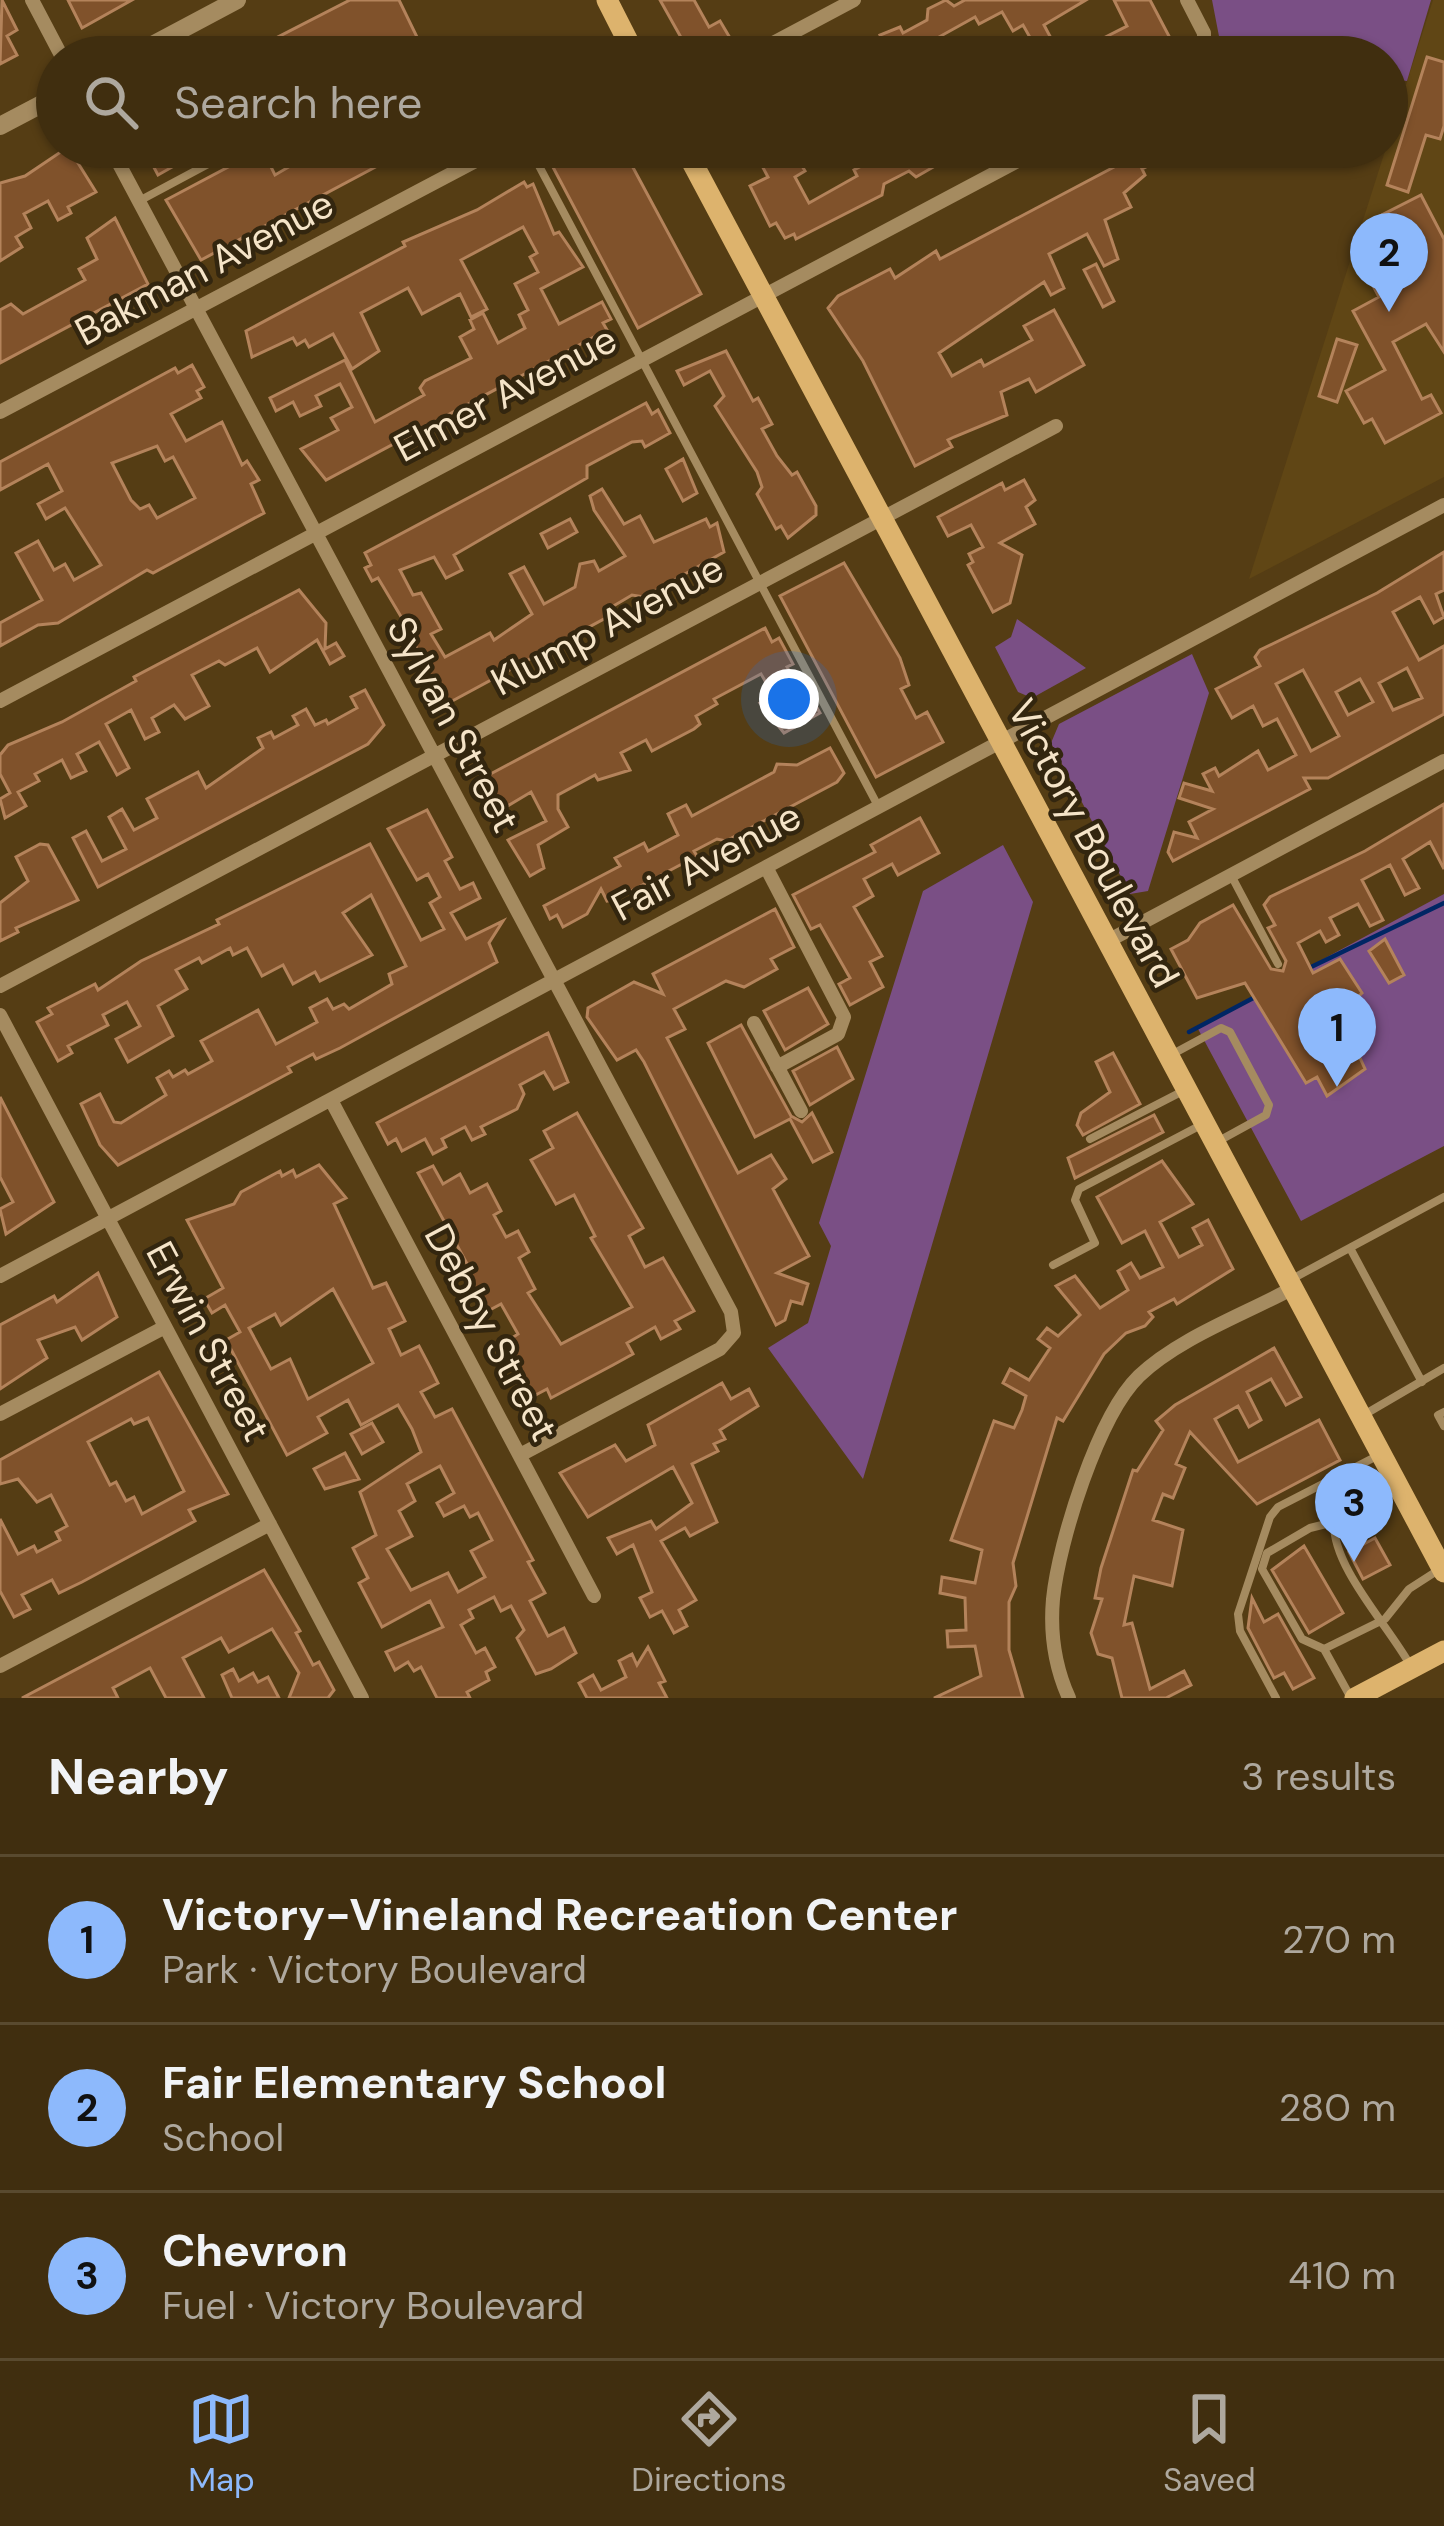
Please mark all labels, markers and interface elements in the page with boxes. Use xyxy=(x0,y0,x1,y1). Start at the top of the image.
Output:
search box xyxy=(36,36,1408,168)
icon: search xyxy=(78,69,144,135)
text: Search here xyxy=(174,73,422,132)
street label: Bakman Avenue xyxy=(66,178,342,357)
pin: 2 xyxy=(1350,213,1428,312)
street label: Elmer Avenue xyxy=(385,313,625,473)
street label: Klump Avenue xyxy=(482,542,732,707)
street label: Sylvan Street xyxy=(375,608,532,841)
your location xyxy=(759,669,819,729)
street label: Victory Boulevard xyxy=(996,690,1191,996)
street label: Fair Avenue xyxy=(603,790,810,933)
pin: 1 xyxy=(1298,988,1376,1087)
street label: Debby Street xyxy=(413,1215,570,1450)
street label: Erwin Street xyxy=(135,1233,282,1450)
pin: 3 xyxy=(1315,1463,1393,1562)
text: Nearby xyxy=(48,1743,229,1810)
text: 3 results xyxy=(1241,1751,1396,1802)
text: Victory-Vineland Recreation Center xyxy=(162,1885,957,1944)
text: 1 xyxy=(80,1914,94,1965)
text: 270 m xyxy=(1282,1914,1396,1965)
text: Park · Victory Boulevard xyxy=(162,1944,587,1995)
text: Fair Elementary School xyxy=(162,2053,667,2112)
text: 2 xyxy=(76,2082,98,2133)
text: 280 m xyxy=(1279,2082,1396,2133)
text: School xyxy=(162,2112,284,2163)
text: Chevron xyxy=(162,2221,348,2280)
text: 3 xyxy=(75,2250,99,2301)
text: 410 m xyxy=(1288,2250,1396,2301)
text: Fuel · Victory Boulevard xyxy=(162,2280,584,2331)
tab: Map xyxy=(188,2386,255,2501)
tab: Directions xyxy=(631,2386,787,2501)
tab: Saved xyxy=(1163,2386,1256,2501)

